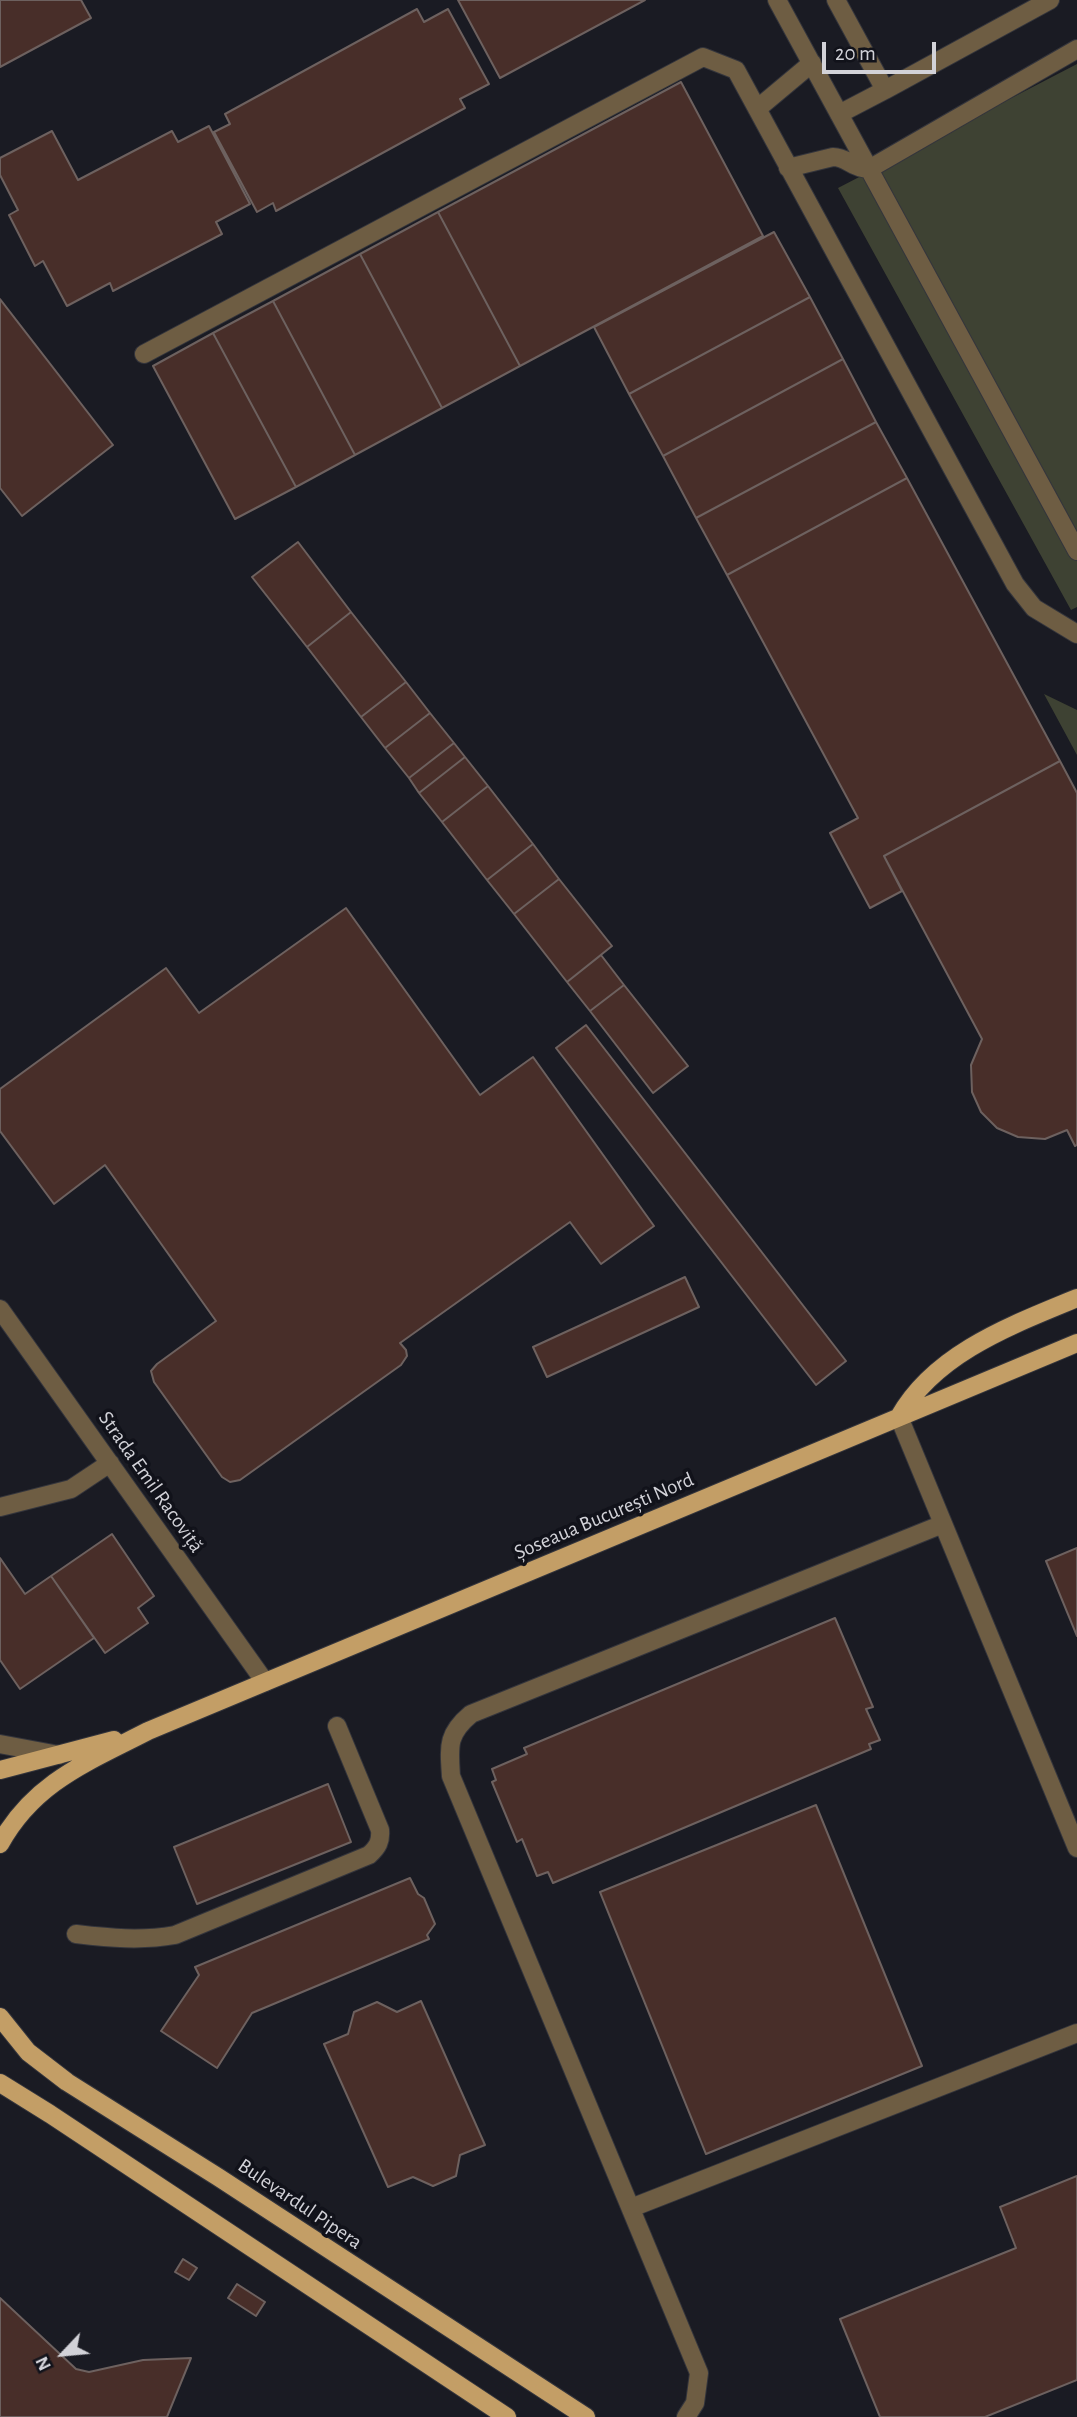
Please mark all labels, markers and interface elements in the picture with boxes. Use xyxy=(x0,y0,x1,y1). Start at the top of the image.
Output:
scale bar xyxy=(825,28,939,72)
text: 20 m xyxy=(835,43,876,64)
street label: Strada Emil Racoviță xyxy=(93,1406,209,1558)
street label: Șoseaua București Nord xyxy=(510,1467,698,1565)
street label: Bulevardul Pipera xyxy=(233,2153,367,2255)
north arrow xyxy=(28,2319,98,2389)
text: N xyxy=(32,2353,55,2374)

